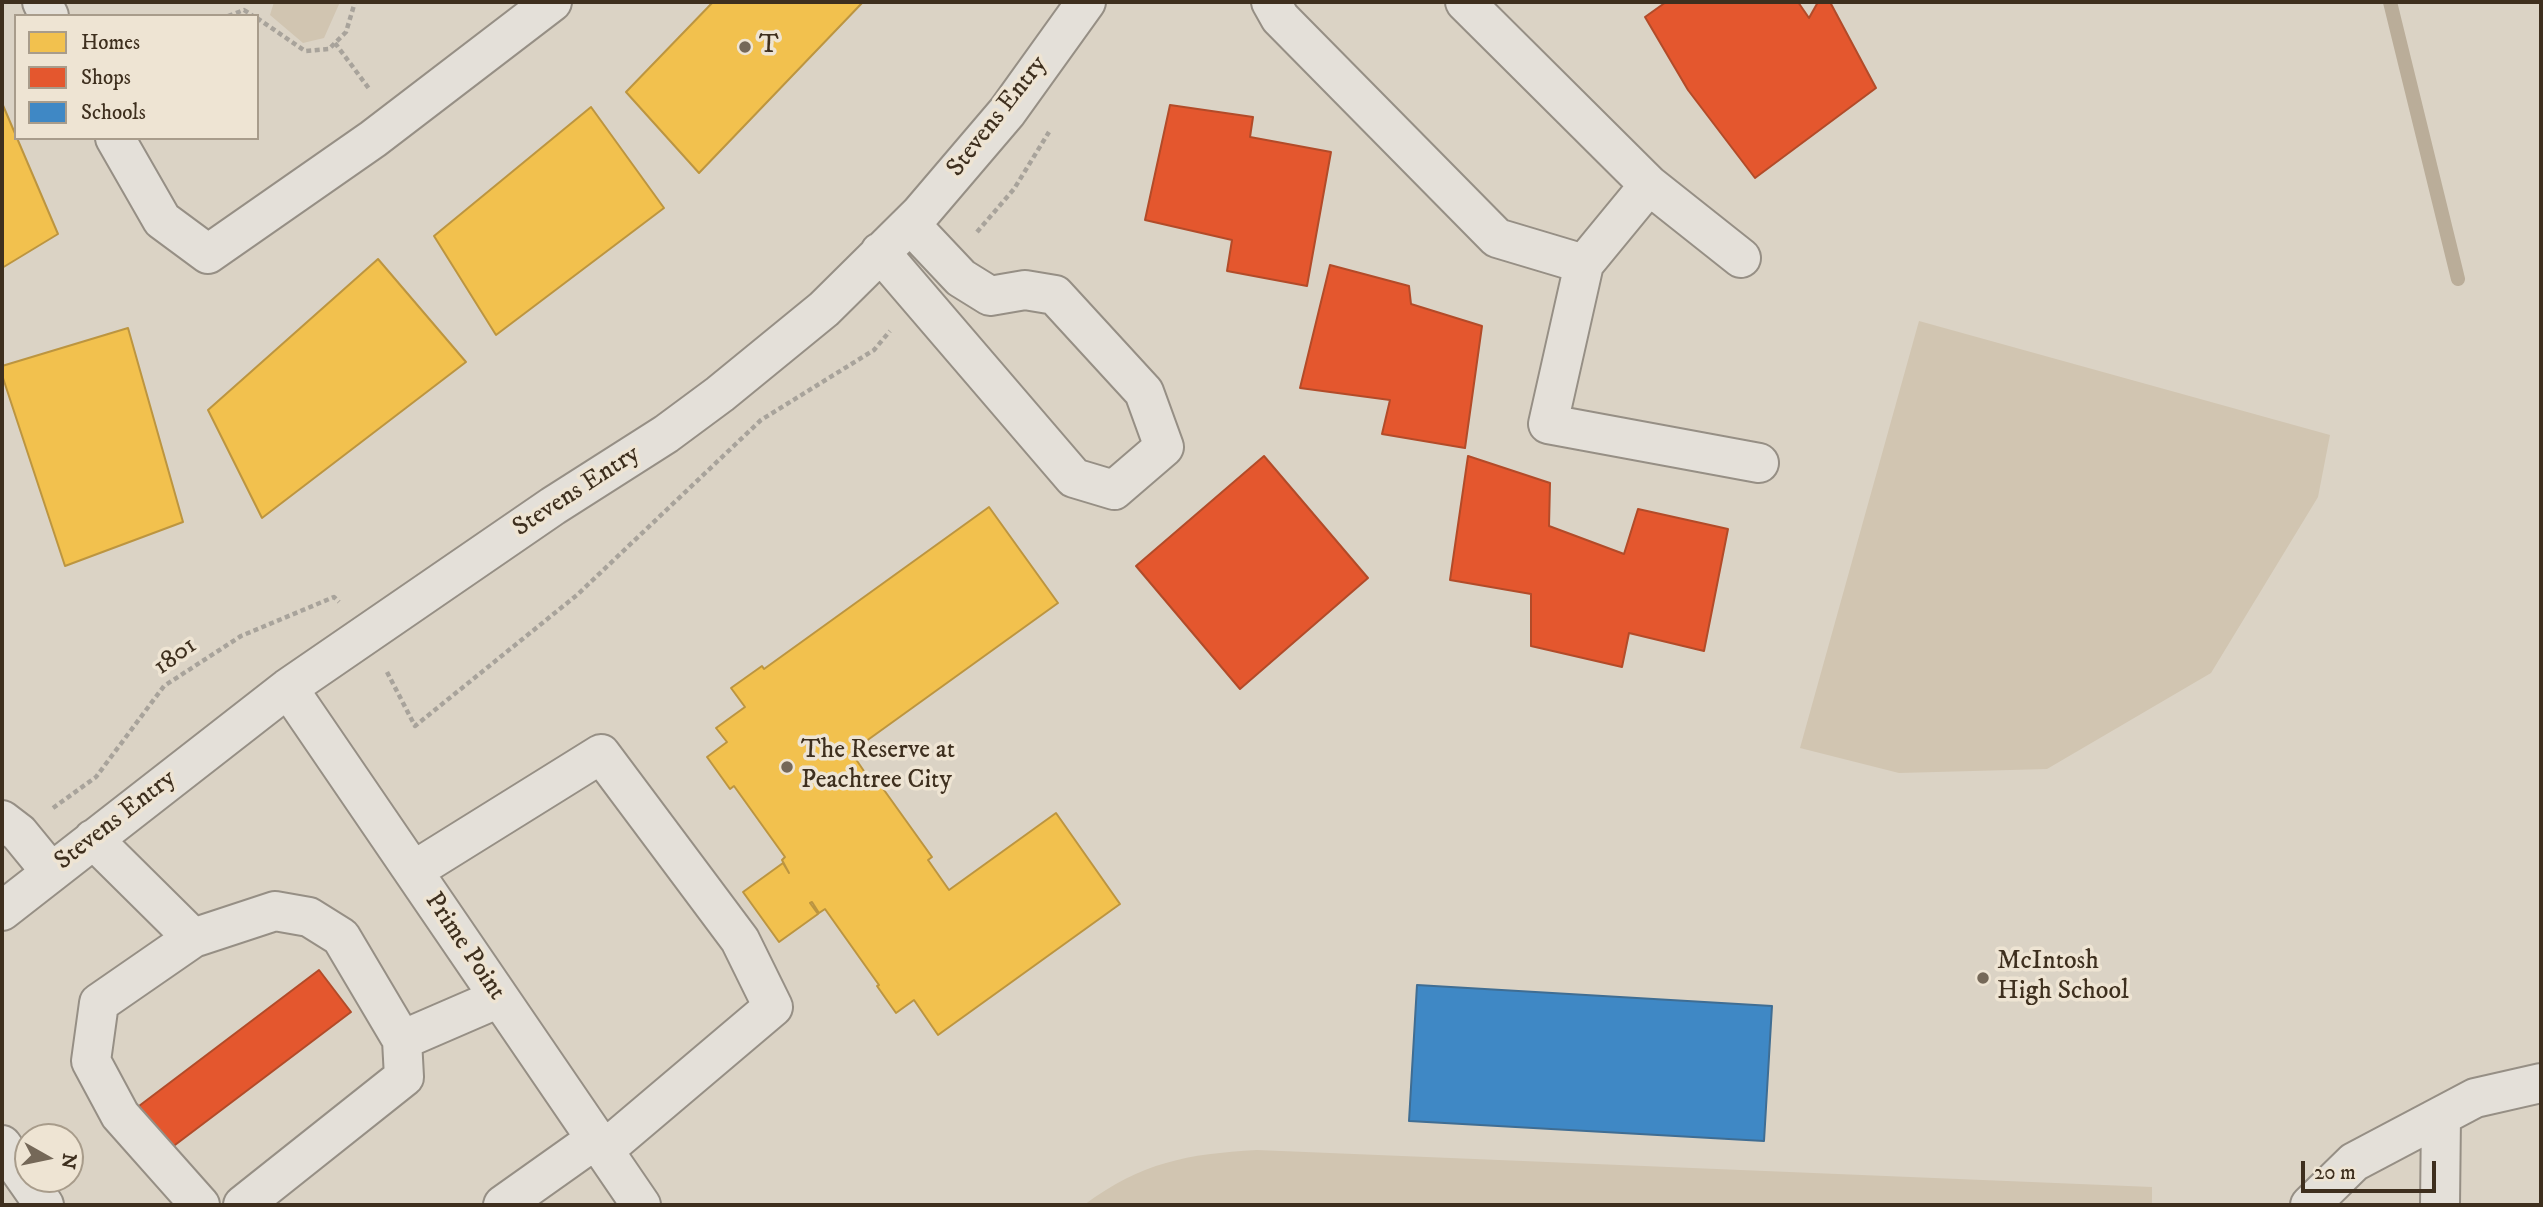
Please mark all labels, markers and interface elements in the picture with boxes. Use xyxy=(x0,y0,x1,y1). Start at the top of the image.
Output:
legend xyxy=(14,14,259,140)
text: Homes xyxy=(81,30,140,56)
place label: T xyxy=(759,31,779,63)
marker: T xyxy=(737,39,753,55)
street label: Stevens Entry xyxy=(941,50,1055,184)
text: Shops xyxy=(81,65,131,91)
text: Schools xyxy=(81,100,146,126)
street label: Stevens Entry xyxy=(508,439,646,545)
street label: 1801 xyxy=(148,631,204,683)
place label: The Reserve at Peachtree City xyxy=(801,736,955,798)
marker: The Reserve at Peachtree City xyxy=(779,759,795,775)
street label: Stevens Entry xyxy=(49,764,183,878)
street label: Prime Point xyxy=(417,887,511,1007)
place label: McIntosh High School xyxy=(1997,947,2129,1009)
marker: McIntosh High School xyxy=(1975,970,1991,986)
north arrow xyxy=(14,1123,84,1193)
scale bar xyxy=(2305,1148,2440,1192)
text: N xyxy=(56,1152,81,1171)
text: 20 m xyxy=(2314,1160,2356,1186)

